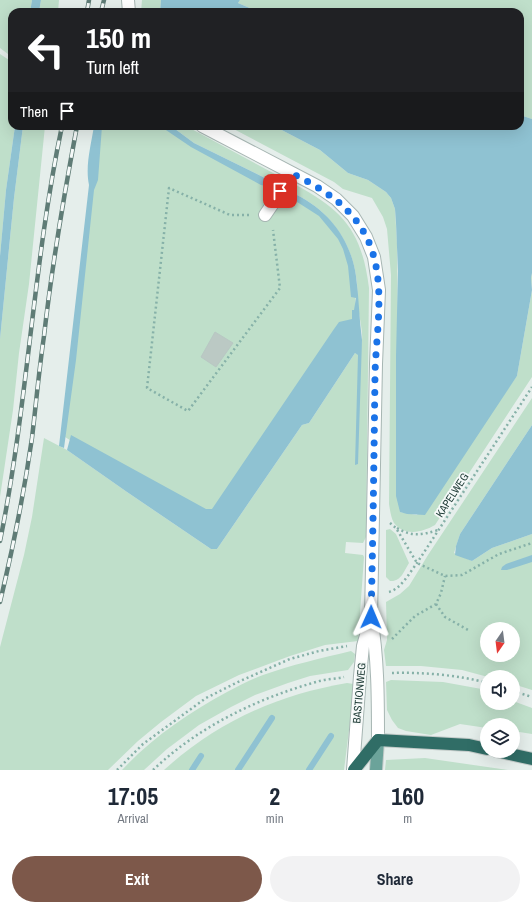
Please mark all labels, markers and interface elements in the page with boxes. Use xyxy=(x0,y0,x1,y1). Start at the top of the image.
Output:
text: 150 m xyxy=(86,19,151,57)
icon: left xyxy=(20,24,72,76)
text: Turn left xyxy=(86,55,139,80)
icon: arrive xyxy=(56,100,78,122)
text: Then xyxy=(20,101,48,122)
pin xyxy=(263,174,297,208)
icon: arrive xyxy=(269,180,291,202)
street label: KAPELWEG xyxy=(433,470,471,520)
position arrow xyxy=(350,596,392,638)
north arrow xyxy=(480,622,520,662)
map controls xyxy=(480,622,520,758)
street label: BASTIONWEG xyxy=(349,662,369,724)
button: sound xyxy=(480,670,520,710)
button: layers xyxy=(480,718,520,758)
text: 17:05 xyxy=(108,780,158,812)
text: 2 xyxy=(269,780,280,812)
text: 160 xyxy=(391,780,424,812)
text: Arrival xyxy=(118,810,148,827)
text: min xyxy=(266,810,284,827)
text: m xyxy=(403,810,412,827)
button: Exit xyxy=(12,856,262,902)
button: Share xyxy=(270,856,520,902)

